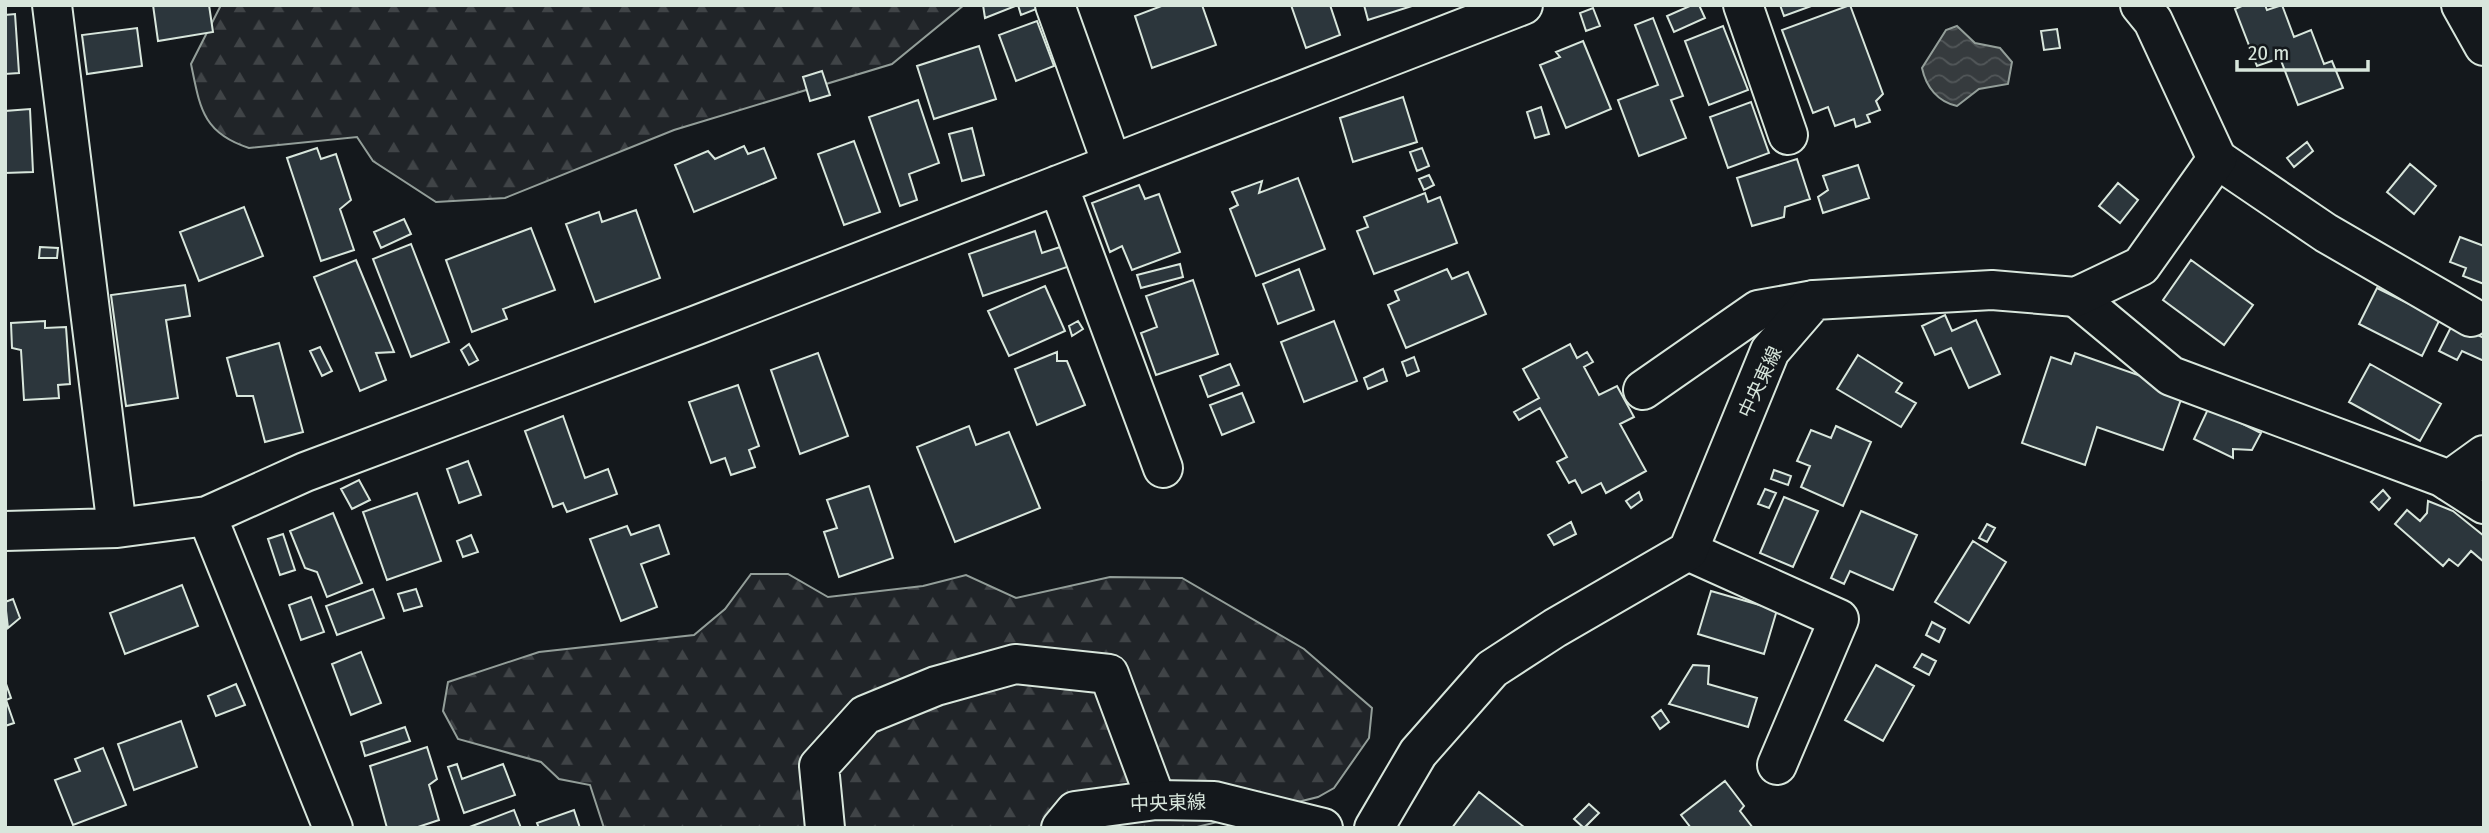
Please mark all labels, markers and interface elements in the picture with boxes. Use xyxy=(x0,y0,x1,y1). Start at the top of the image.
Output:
scale bar xyxy=(2237,28,2368,72)
text: 20 m xyxy=(2248,40,2289,66)
street label: 中央東線 xyxy=(1734,343,1786,421)
street label: 中央東線 xyxy=(1130,790,1206,816)

